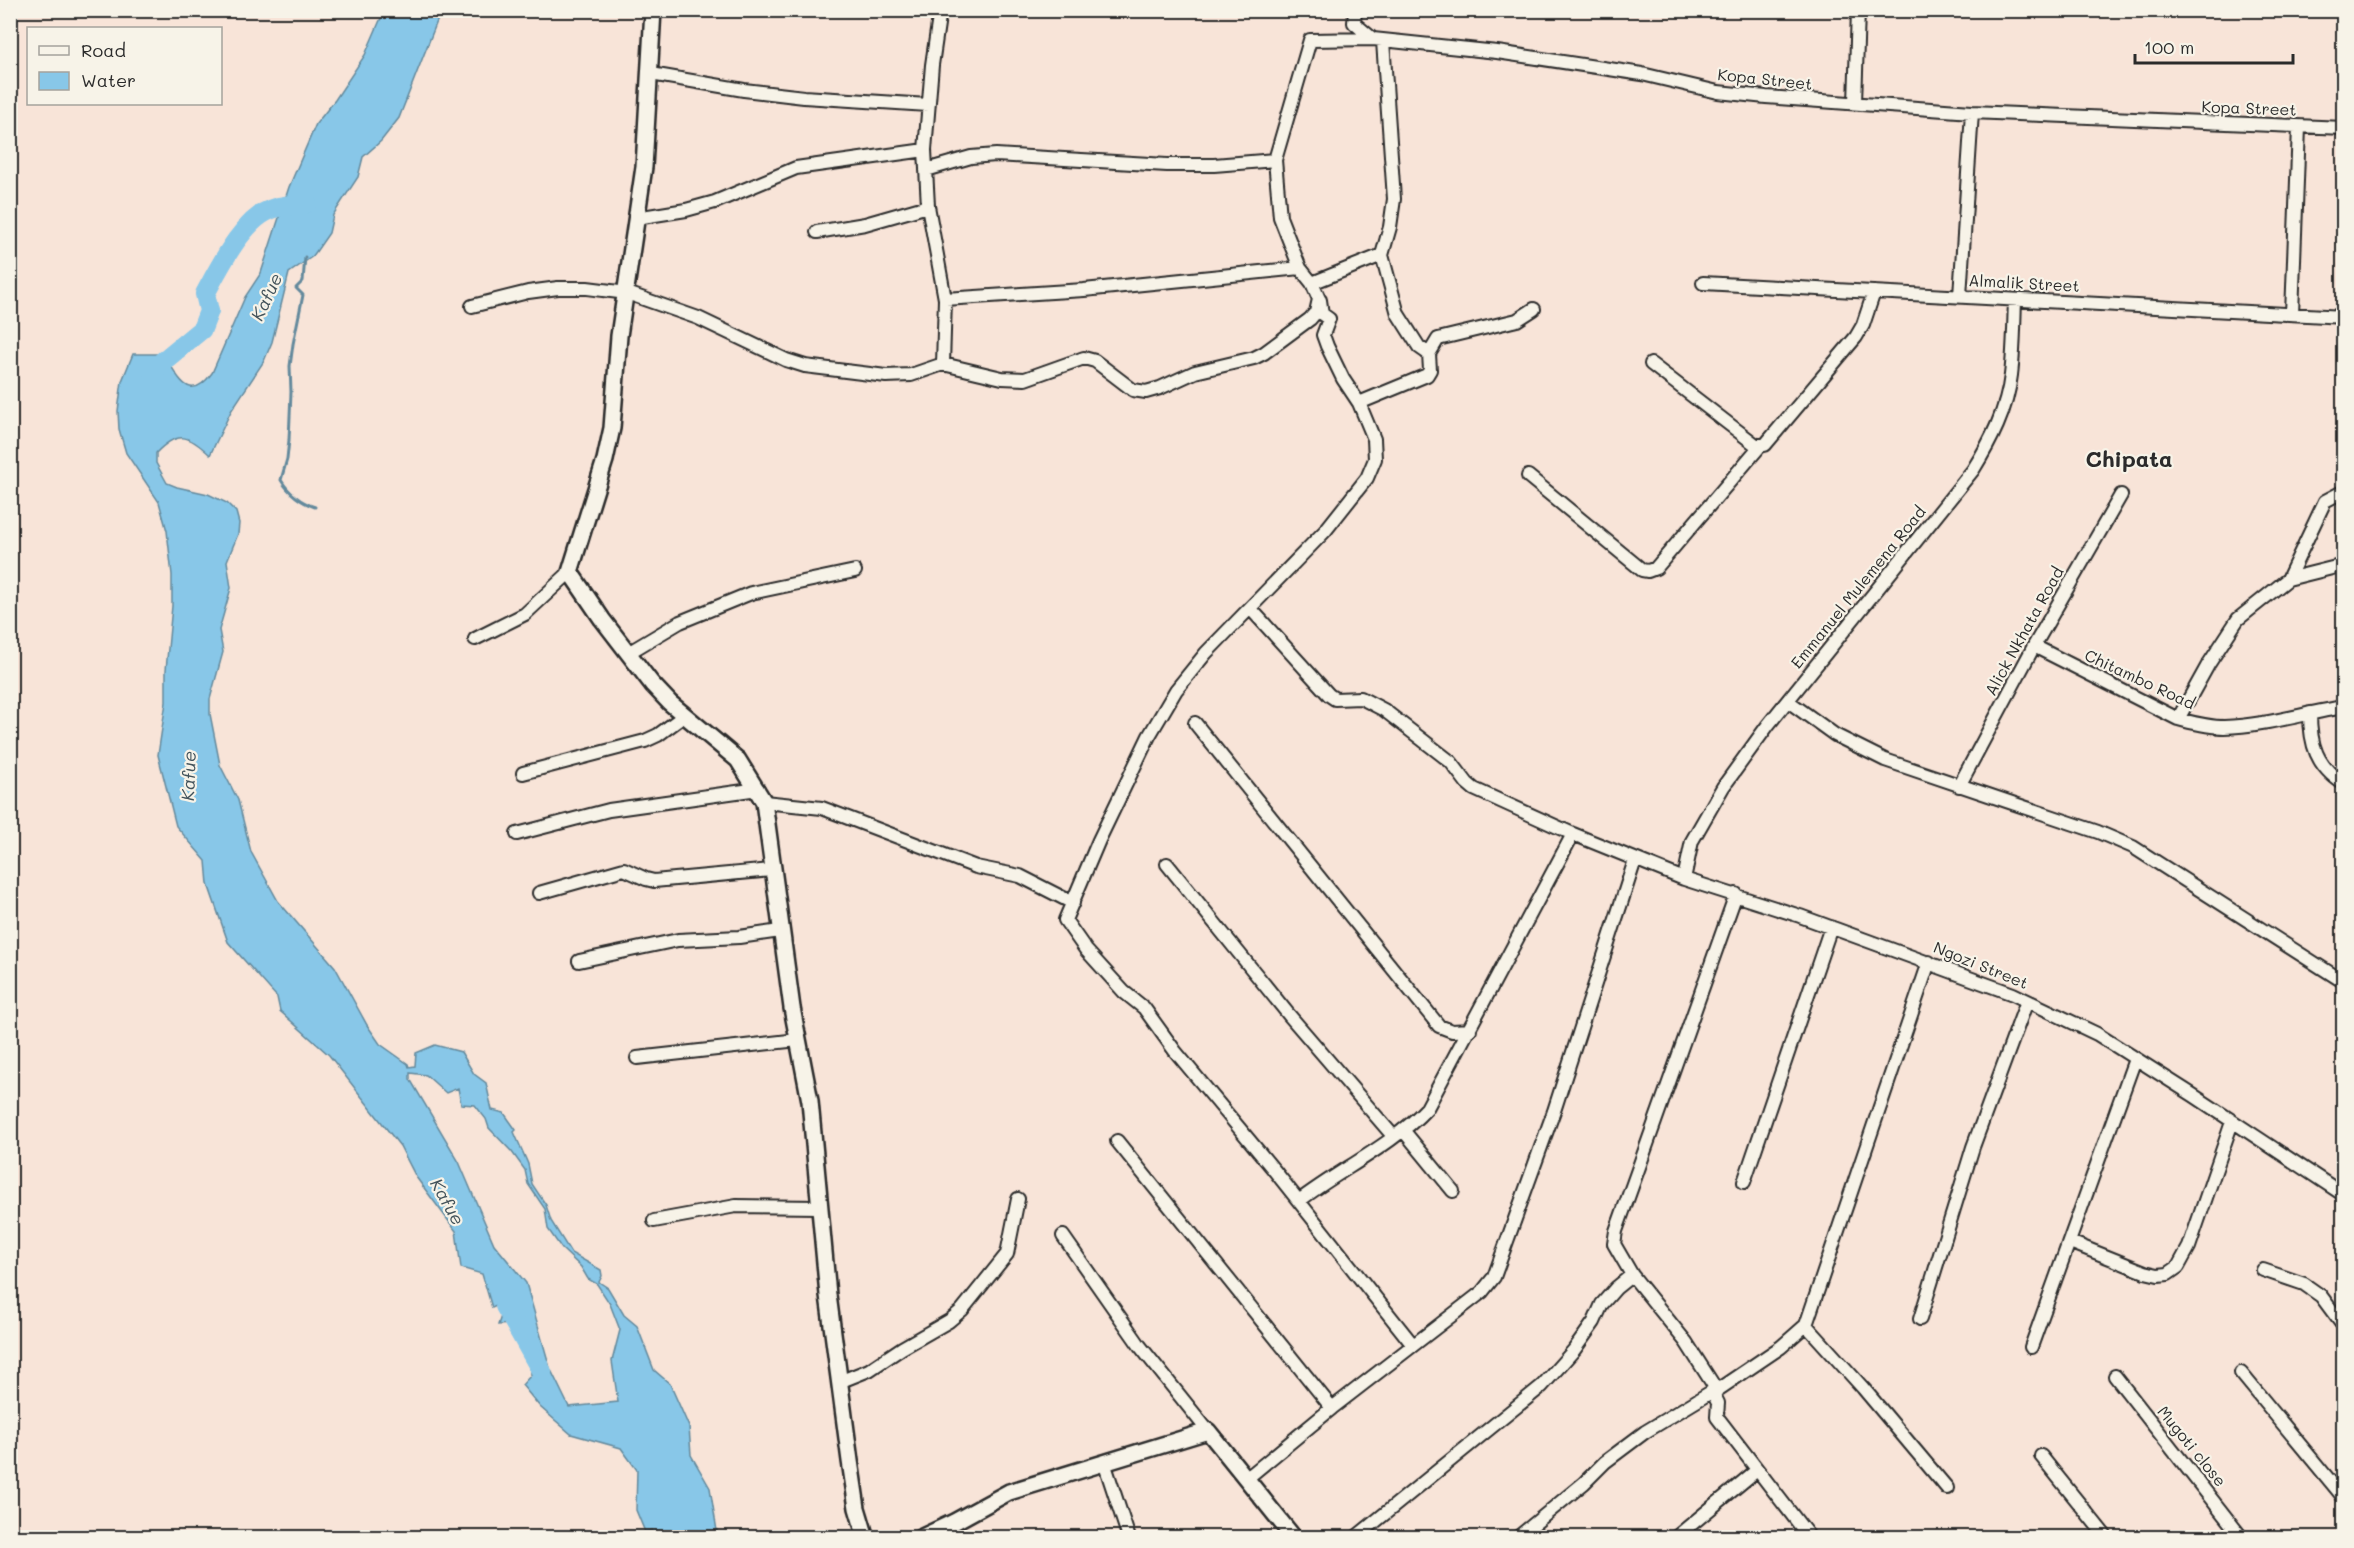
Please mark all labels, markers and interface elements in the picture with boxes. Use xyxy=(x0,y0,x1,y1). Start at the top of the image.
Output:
legend xyxy=(27,27,222,105)
scale bar xyxy=(2135,27,2292,65)
text: 100 m xyxy=(2144,35,2194,59)
text: Road xyxy=(81,38,126,62)
street label: Kopa Street xyxy=(1717,63,1813,94)
text: Water xyxy=(81,68,136,92)
street label: Kopa Street xyxy=(2201,95,2297,120)
water label: Kafue xyxy=(245,269,288,324)
street label: Almalik Street xyxy=(1968,269,2080,296)
district label: Chipata xyxy=(2085,444,2173,473)
street label: Emmanuel Mulemena Road xyxy=(1786,501,1930,672)
street label: Alick Nkhata Road xyxy=(1979,563,2068,699)
street label: Chitambo Road xyxy=(2082,644,2199,713)
water label: Kafue xyxy=(175,750,201,801)
street label: Ngozi Street xyxy=(1931,936,2032,993)
water label: Kafue xyxy=(425,1174,471,1229)
street label: Mugoti close xyxy=(2153,1401,2231,1490)

